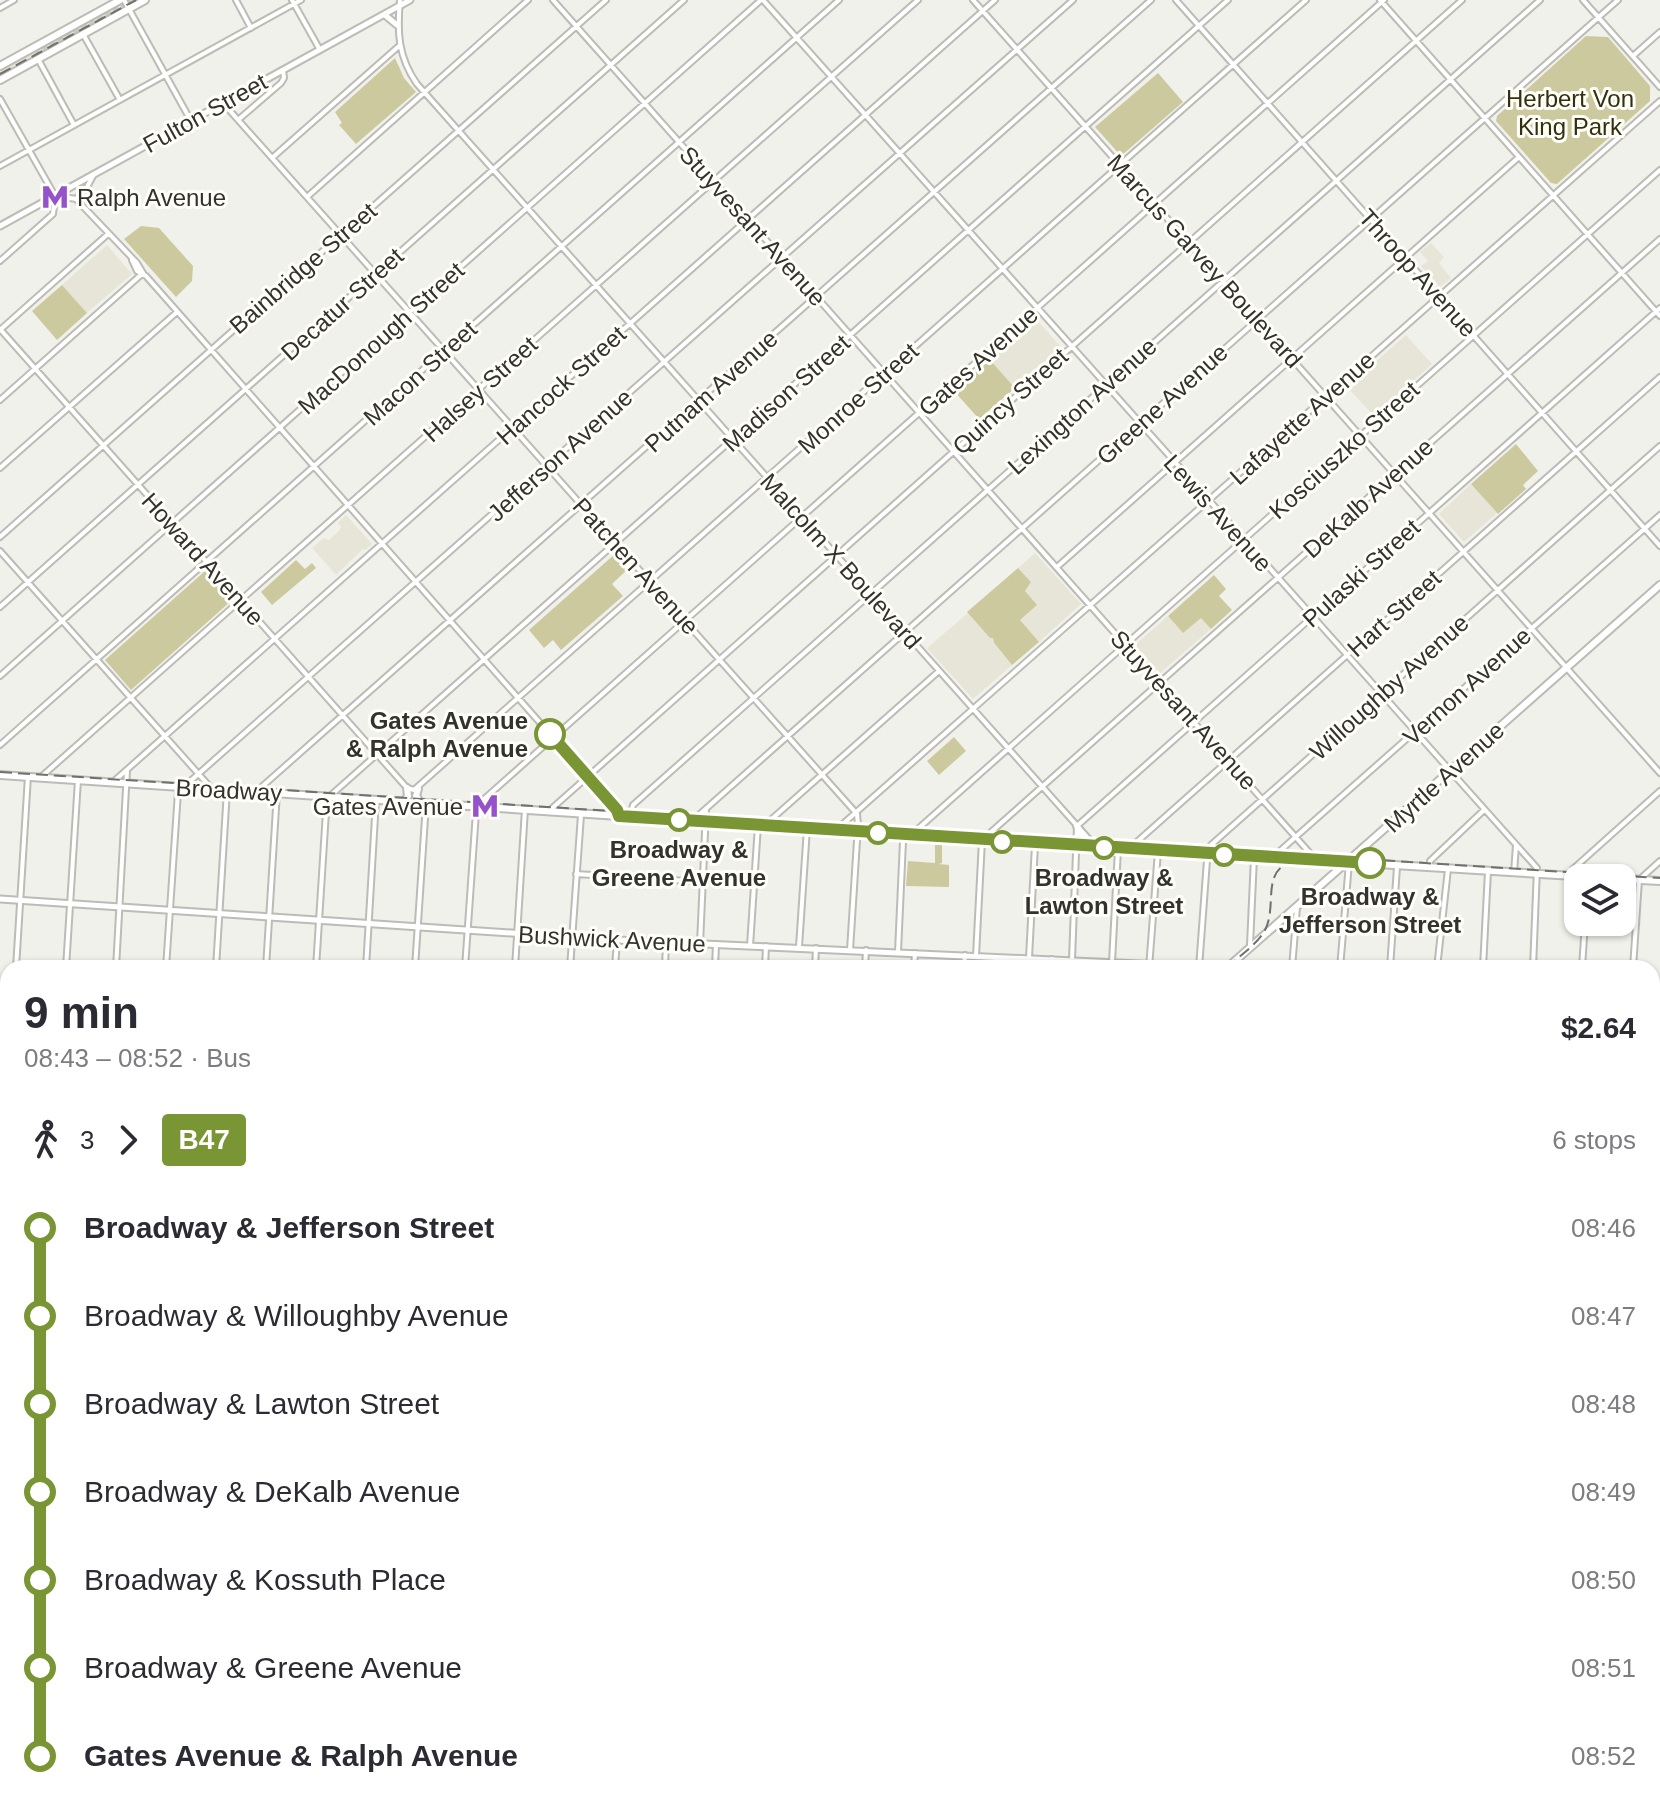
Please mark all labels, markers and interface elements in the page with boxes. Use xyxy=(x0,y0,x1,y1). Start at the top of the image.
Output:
street label: Fulton Street xyxy=(138,68,272,158)
park label: Herbert Von King Park xyxy=(1506,85,1634,140)
street label: Stuyvesant Avenue xyxy=(674,141,832,311)
street label: Marcus Garvey Boulevard xyxy=(1102,149,1308,373)
metro station icon: Ralph Avenue xyxy=(40,182,70,212)
place label: Ralph Avenue xyxy=(77,184,226,211)
street label: Bainbridge Street xyxy=(224,197,382,339)
street label: Throop Avenue xyxy=(1354,204,1482,342)
street label: Decatur Street xyxy=(275,242,409,366)
street label: MacDonough Street xyxy=(293,256,470,419)
street label: Gates Avenue xyxy=(913,301,1043,421)
street label: Macon Street xyxy=(358,315,482,431)
street label: Hancock Street xyxy=(491,320,631,450)
street label: Putnam Avenue xyxy=(639,324,783,458)
street label: Madison Street xyxy=(717,329,855,457)
street label: Halsey Street xyxy=(417,331,543,447)
street label: Lexington Avenue xyxy=(1002,332,1162,480)
street label: Monroe Street xyxy=(792,337,924,459)
street label: Greene Avenue xyxy=(1091,338,1233,470)
street label: Quincy Street xyxy=(947,342,1073,460)
street label: Lafayette Avenue xyxy=(1224,346,1380,490)
street label: Kosciuszko Street xyxy=(1264,375,1425,524)
street label: Jefferson Avenue xyxy=(482,383,638,527)
street label: DeKalb Avenue xyxy=(1298,433,1438,563)
street label: Lewis Avenue xyxy=(1159,449,1277,577)
street label: Malcolm X Boulevard xyxy=(755,468,927,654)
street label: Howard Avenue xyxy=(136,487,270,631)
street label: Patchen Avenue xyxy=(568,492,704,640)
street label: Pulaski Street xyxy=(1297,513,1425,633)
street label: Hart Street xyxy=(1342,564,1446,662)
street label: Willoughby Avenue xyxy=(1304,609,1474,765)
street label: Vernon Avenue xyxy=(1398,622,1536,750)
street label: Stuyvesant Avenue xyxy=(1105,625,1263,795)
place label: Gates Avenue & Ralph Avenue xyxy=(346,707,528,762)
street label: Myrtle Avenue xyxy=(1379,716,1509,838)
marker: Gates Avenue & Ralph Avenue xyxy=(535,719,565,749)
street label: Broadway xyxy=(175,774,283,806)
metro station icon: Gates Avenue xyxy=(470,791,500,821)
place label: Gates Avenue xyxy=(313,793,463,820)
marker: Broadway & Greene Avenue xyxy=(668,809,690,831)
unlabelled marker xyxy=(867,822,889,844)
unlabelled marker xyxy=(991,831,1013,853)
place label: Broadway & Greene Avenue xyxy=(592,836,766,891)
marker: Broadway & Lawton Street xyxy=(1093,837,1115,859)
unlabelled marker xyxy=(1213,844,1235,866)
marker: Broadway & Jefferson Street xyxy=(1355,848,1385,878)
place label: Broadway & Lawton Street xyxy=(1025,864,1183,919)
map controls xyxy=(1564,864,1636,936)
button: layers xyxy=(1564,864,1636,936)
place label: Broadway & Jefferson Street xyxy=(1279,883,1461,938)
street label: Bushwick Avenue xyxy=(518,921,706,957)
text: 9 min xyxy=(24,988,139,1037)
text: $2.64 xyxy=(1561,1011,1636,1044)
text: 08:43 – 08:52 · Bus xyxy=(24,1043,251,1073)
icon: walk xyxy=(24,1118,68,1162)
icon: forward xyxy=(106,1118,150,1162)
text: B47 xyxy=(178,1124,230,1155)
text: 3 xyxy=(80,1125,94,1155)
text: 6 stops xyxy=(1552,1125,1636,1155)
text: Broadway & Jefferson Street xyxy=(84,1211,494,1244)
text: 08:46 xyxy=(1571,1213,1636,1243)
text: Broadway & Willoughby Avenue xyxy=(84,1299,509,1332)
text: 08:47 xyxy=(1571,1301,1636,1331)
text: Broadway & Lawton Street xyxy=(84,1387,439,1420)
text: 08:48 xyxy=(1571,1389,1636,1419)
text: Broadway & DeKalb Avenue xyxy=(84,1475,460,1508)
text: 08:49 xyxy=(1571,1477,1636,1507)
text: Broadway & Kossuth Place xyxy=(84,1563,446,1596)
text: 08:50 xyxy=(1571,1565,1636,1595)
text: Broadway & Greene Avenue xyxy=(84,1651,462,1684)
text: 08:51 xyxy=(1571,1653,1636,1683)
text: Gates Avenue & Ralph Avenue xyxy=(84,1739,518,1772)
text: 08:52 xyxy=(1571,1741,1636,1771)

